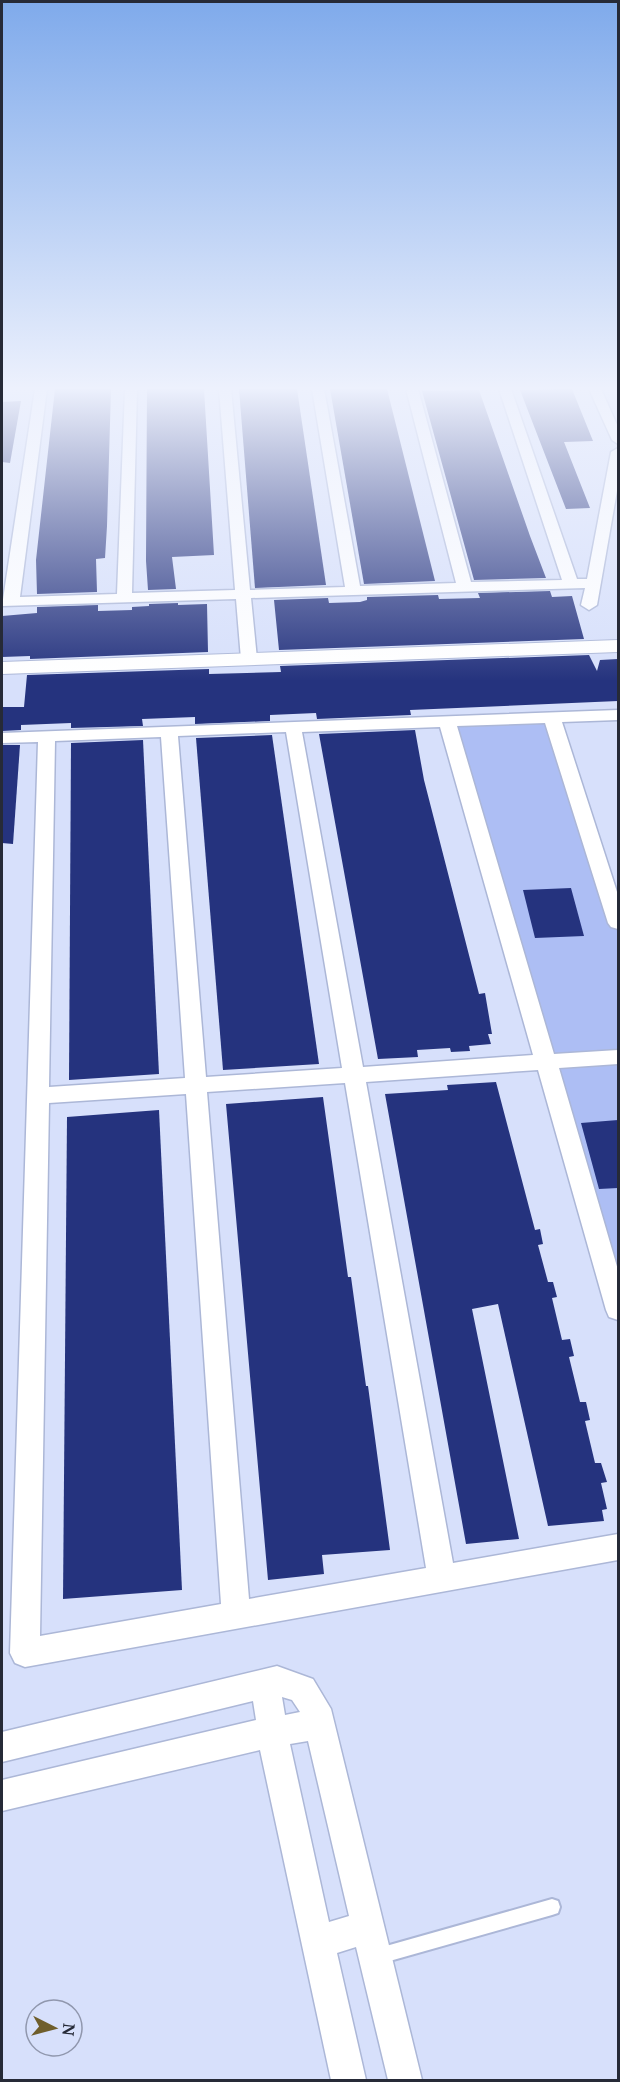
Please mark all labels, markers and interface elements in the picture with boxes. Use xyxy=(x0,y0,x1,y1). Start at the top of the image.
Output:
north arrow xyxy=(24,1998,84,2058)
text: N xyxy=(57,2022,81,2037)

